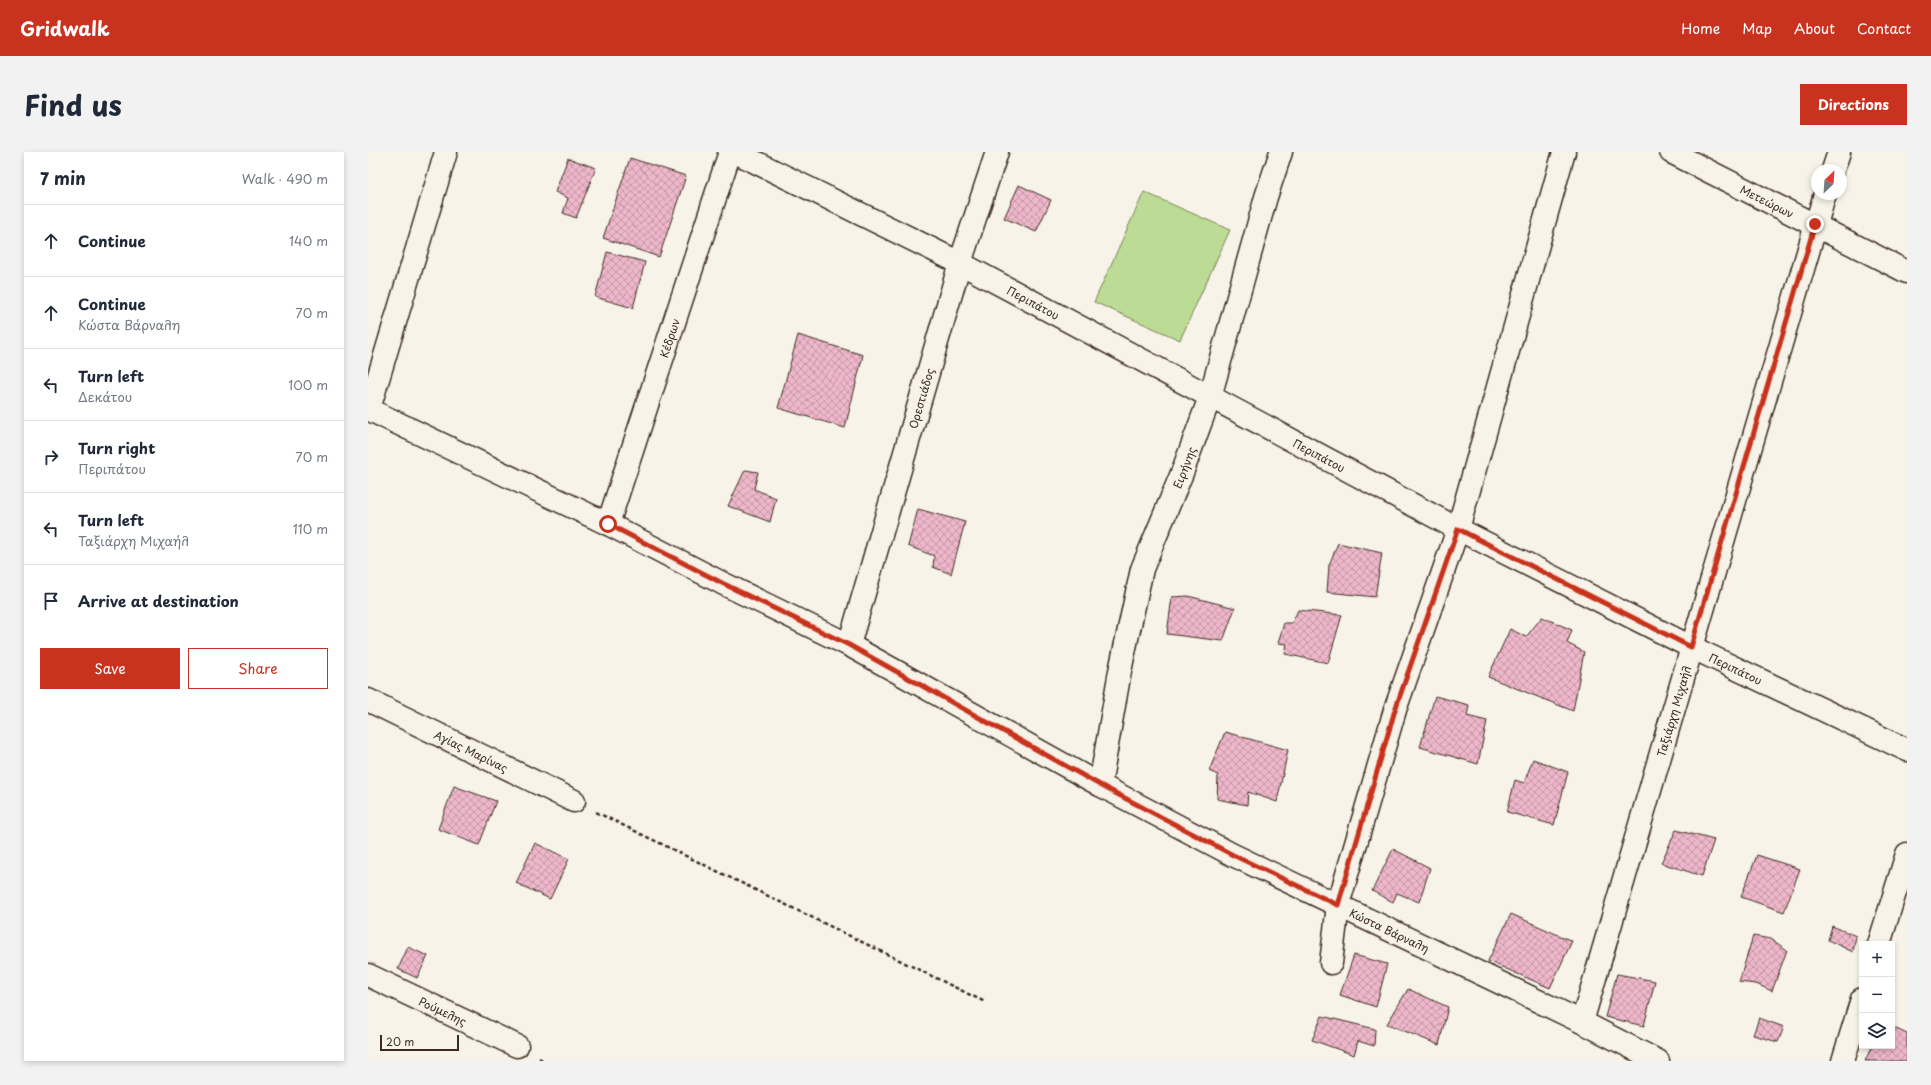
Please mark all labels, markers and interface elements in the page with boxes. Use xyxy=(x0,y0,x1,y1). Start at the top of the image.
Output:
text: Gridwalk xyxy=(20,14,110,42)
text: Home xyxy=(1681,18,1720,39)
text: Map xyxy=(1742,18,1772,39)
text: About xyxy=(1794,18,1835,39)
text: Contact xyxy=(1857,18,1911,39)
text: Find us xyxy=(24,83,122,126)
button: Directions xyxy=(1800,84,1907,125)
north arrow xyxy=(1811,164,1847,200)
text: 7 min xyxy=(40,165,86,191)
text: Walk · 490 m xyxy=(242,169,328,188)
street label: Μετεώρων xyxy=(1737,180,1797,222)
route end xyxy=(1806,215,1824,233)
text: Continue xyxy=(78,229,146,252)
icon: ahead xyxy=(40,230,62,252)
text: 140 m xyxy=(289,231,328,250)
street label: Περιπάτου xyxy=(1004,281,1063,323)
text: Continue xyxy=(78,292,146,315)
icon: ahead xyxy=(40,302,62,324)
text: 70 m xyxy=(295,303,328,322)
text: Κώστα Βάρναλη xyxy=(78,315,180,334)
street label: Κέδρων xyxy=(655,316,683,360)
text: Turn left xyxy=(78,364,144,387)
street label: Ορεστιάδος xyxy=(904,366,938,431)
icon: left xyxy=(40,374,62,396)
text: 100 m xyxy=(288,375,328,394)
text: Δεκάτου xyxy=(78,387,132,406)
street label: Περιπάτου xyxy=(1290,434,1348,476)
text: Turn right xyxy=(78,436,155,459)
street label: Ειρήνης xyxy=(1168,444,1200,491)
icon: right xyxy=(40,446,62,468)
text: 70 m xyxy=(295,447,328,466)
text: Περιπάτου xyxy=(78,459,146,478)
text: Turn left xyxy=(78,508,144,531)
route start xyxy=(599,515,617,533)
icon: left xyxy=(40,518,62,540)
text: 110 m xyxy=(293,519,328,538)
text: Ταξιάρχη Μιχαήλ xyxy=(78,531,189,550)
text: Arrive at destination xyxy=(78,589,239,612)
icon: arrive xyxy=(40,590,62,612)
button: Save xyxy=(40,648,180,689)
button: Share xyxy=(188,648,328,689)
street label: Περιπάτου xyxy=(1706,648,1765,688)
street label: Ταξιάρχη Μιχαήλ xyxy=(1652,664,1695,759)
street label: Αγίας Μαρίνας xyxy=(432,725,511,776)
street label: Κώστα Βάρναλη xyxy=(1347,903,1432,956)
map controls xyxy=(1859,941,1895,1049)
button: + xyxy=(1859,941,1895,977)
button: − xyxy=(1859,977,1895,1013)
street label: Ρούμελης xyxy=(416,992,470,1030)
button: layers xyxy=(1859,1013,1895,1049)
scale bar xyxy=(380,1033,459,1052)
text: 20 m xyxy=(386,1033,414,1050)

